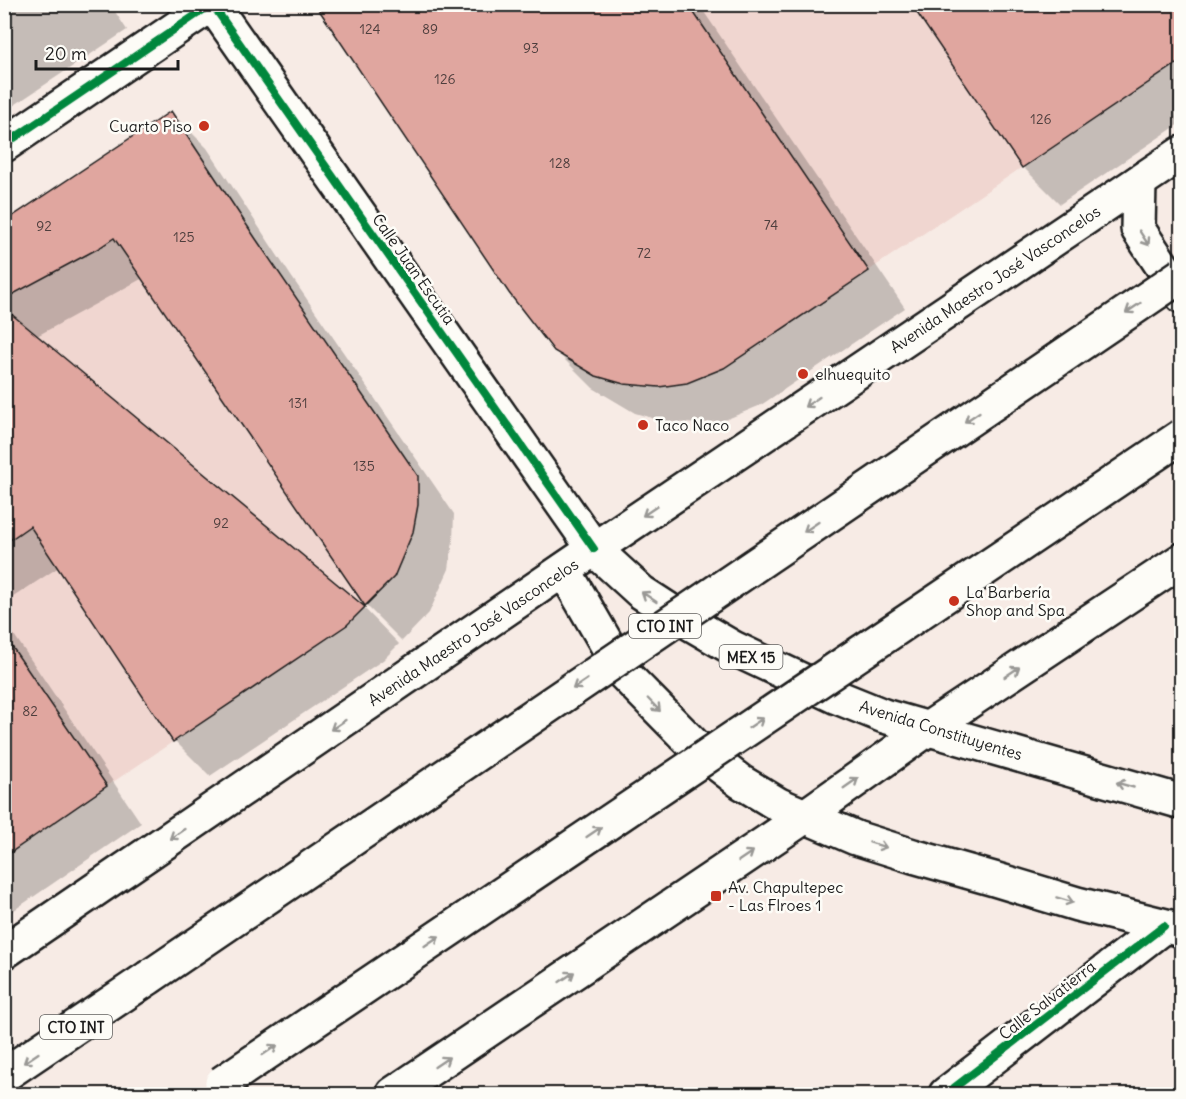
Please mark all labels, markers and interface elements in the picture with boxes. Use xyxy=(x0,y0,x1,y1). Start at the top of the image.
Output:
house number: 124 xyxy=(359,20,381,38)
house number: 89 xyxy=(422,20,438,38)
scale bar xyxy=(36,33,178,71)
house number: 93 xyxy=(523,39,539,57)
text: 20 m xyxy=(45,42,87,65)
house number: 126 xyxy=(434,70,456,88)
house number: 126 xyxy=(1030,110,1052,128)
place label: Cuarto Piso xyxy=(109,116,192,136)
marker: Cuarto Piso xyxy=(197,119,211,133)
house number: 128 xyxy=(549,154,571,172)
street label: Avenida Maestro José Vasconcelos xyxy=(886,201,1104,357)
street label: Calle Juan Escutia xyxy=(368,210,460,328)
house number: 74 xyxy=(764,216,778,234)
house number: 92 xyxy=(36,217,52,235)
house number: 125 xyxy=(173,228,195,246)
one-way arrow xyxy=(1138,230,1150,246)
house number: 72 xyxy=(637,244,652,262)
one-way arrow xyxy=(1125,302,1142,314)
place label: elhuequito xyxy=(815,364,890,384)
marker: elhuequito xyxy=(796,367,810,381)
house number: 131 xyxy=(289,394,307,412)
one-way arrow xyxy=(804,396,821,408)
one-way arrow xyxy=(964,411,981,423)
place label: Taco Naco xyxy=(655,415,729,435)
marker: Taco Naco xyxy=(636,418,650,432)
house number: 135 xyxy=(353,457,375,475)
one-way arrow xyxy=(642,505,659,518)
house number: 92 xyxy=(213,514,229,532)
one-way arrow xyxy=(803,521,819,533)
street label: Avenida Maestro José Vasconcelos xyxy=(364,554,582,710)
place label: La Barbería Shop and Spa xyxy=(966,582,1065,620)
one-way arrow xyxy=(641,591,657,603)
marker: La Barbería Shop and Spa xyxy=(947,594,961,608)
road number: CTO INT xyxy=(629,614,701,638)
road number: MEX 15 xyxy=(720,645,783,669)
one-way arrow xyxy=(1003,666,1020,678)
one-way arrow xyxy=(572,678,589,690)
street label: Avenida Constituyentes xyxy=(857,696,1025,764)
one-way arrow xyxy=(647,698,662,713)
house number: 82 xyxy=(22,702,38,720)
one-way arrow xyxy=(747,717,763,729)
one-way arrow xyxy=(330,719,347,731)
one-way arrow xyxy=(843,777,859,789)
one-way arrow xyxy=(1116,779,1135,790)
one-way arrow xyxy=(585,826,602,838)
one-way arrow xyxy=(168,828,185,841)
one-way arrow xyxy=(868,840,887,851)
one-way arrow xyxy=(737,850,754,862)
place label: Av. Chapultepec - Las Flroes 1 xyxy=(728,877,843,915)
marker: Av. Chapultepec - Las Flroes 1 xyxy=(709,889,723,903)
one-way arrow xyxy=(1055,895,1074,906)
one-way arrow xyxy=(423,935,440,947)
street label: Calle Salvatierra xyxy=(995,956,1099,1044)
one-way arrow xyxy=(558,971,575,983)
road number: CTO INT xyxy=(40,1015,112,1039)
one-way arrow xyxy=(262,1044,278,1056)
one-way arrow xyxy=(23,1052,39,1064)
one-way arrow xyxy=(433,1056,449,1068)

